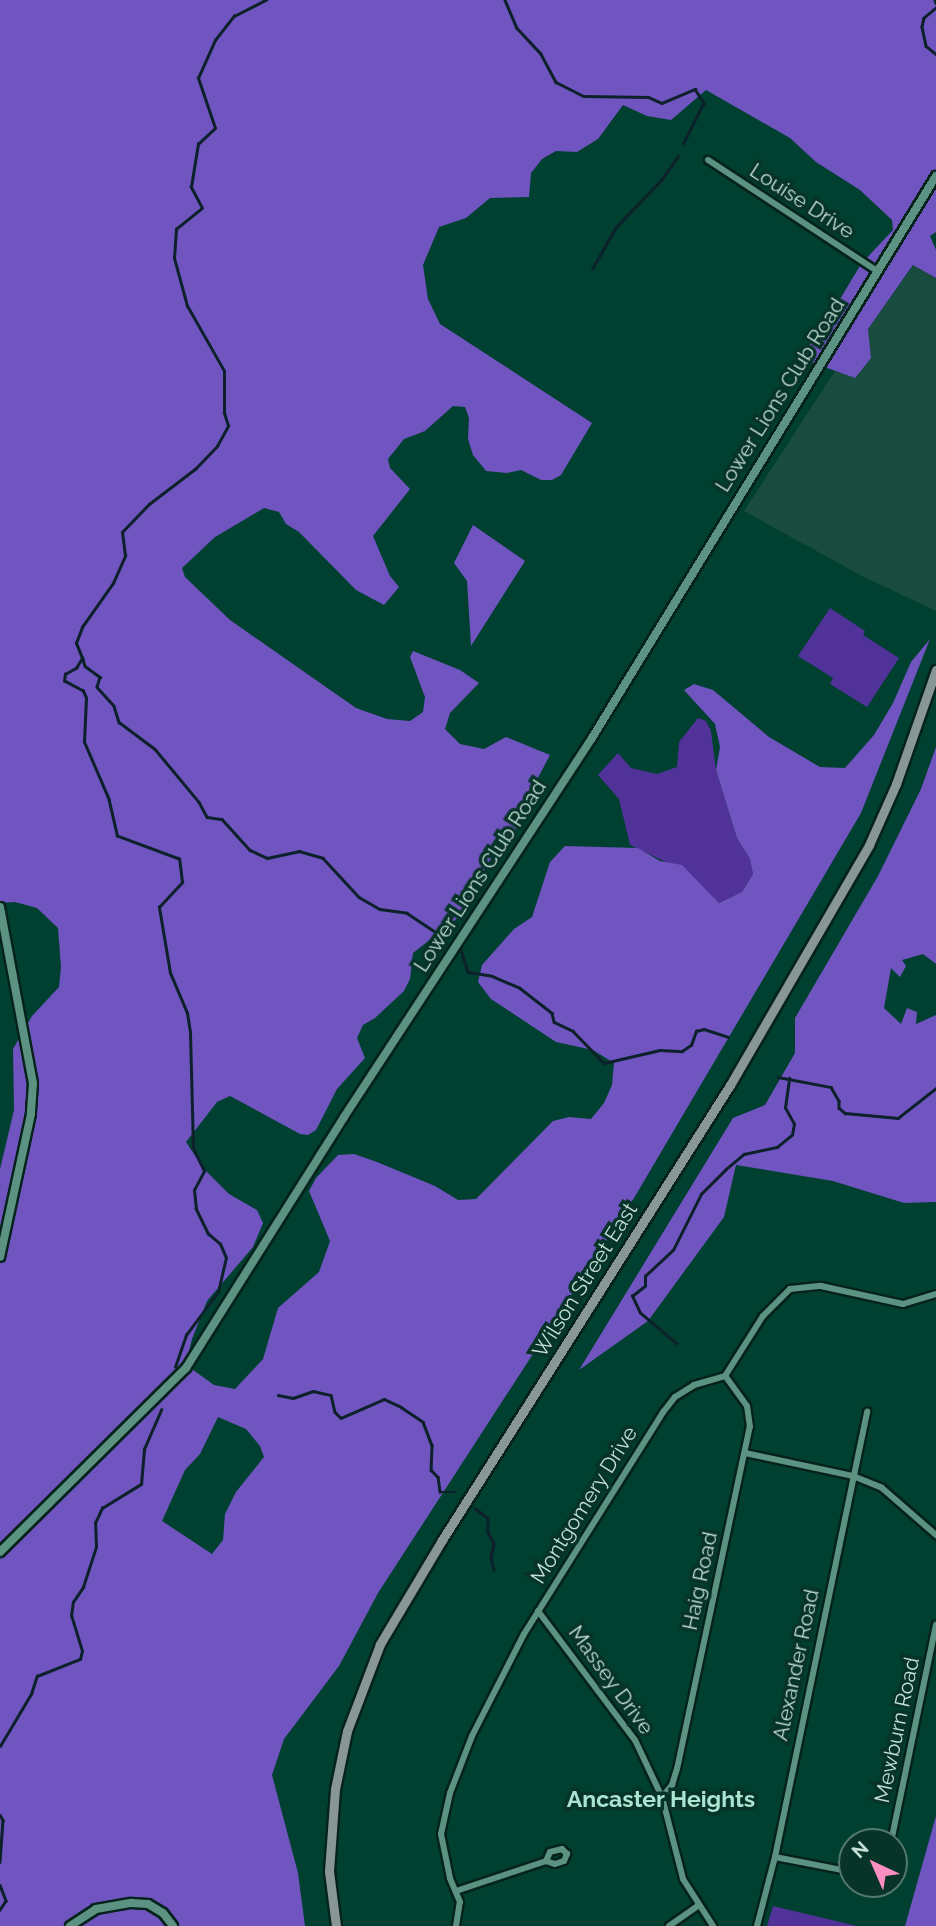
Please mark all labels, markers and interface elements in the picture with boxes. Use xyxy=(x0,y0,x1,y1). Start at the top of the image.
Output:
street label: Louise Drive xyxy=(745,158,859,244)
street label: Lower Lions Club Road xyxy=(710,293,850,497)
street label: Lower Lions Club Road xyxy=(408,775,552,977)
street label: Wilson Street East xyxy=(527,1198,643,1362)
street label: Montgomery Drive xyxy=(525,1422,643,1588)
street label: Haig Road xyxy=(677,1529,723,1633)
street label: Alexander Road xyxy=(768,1587,824,1743)
street label: Massey Drive xyxy=(563,1620,659,1740)
street label: Mewburn Road xyxy=(869,1655,925,1805)
district label: Ancaster Heights xyxy=(567,1785,755,1813)
north arrow xyxy=(838,1828,908,1898)
text: N xyxy=(847,1836,873,1862)

